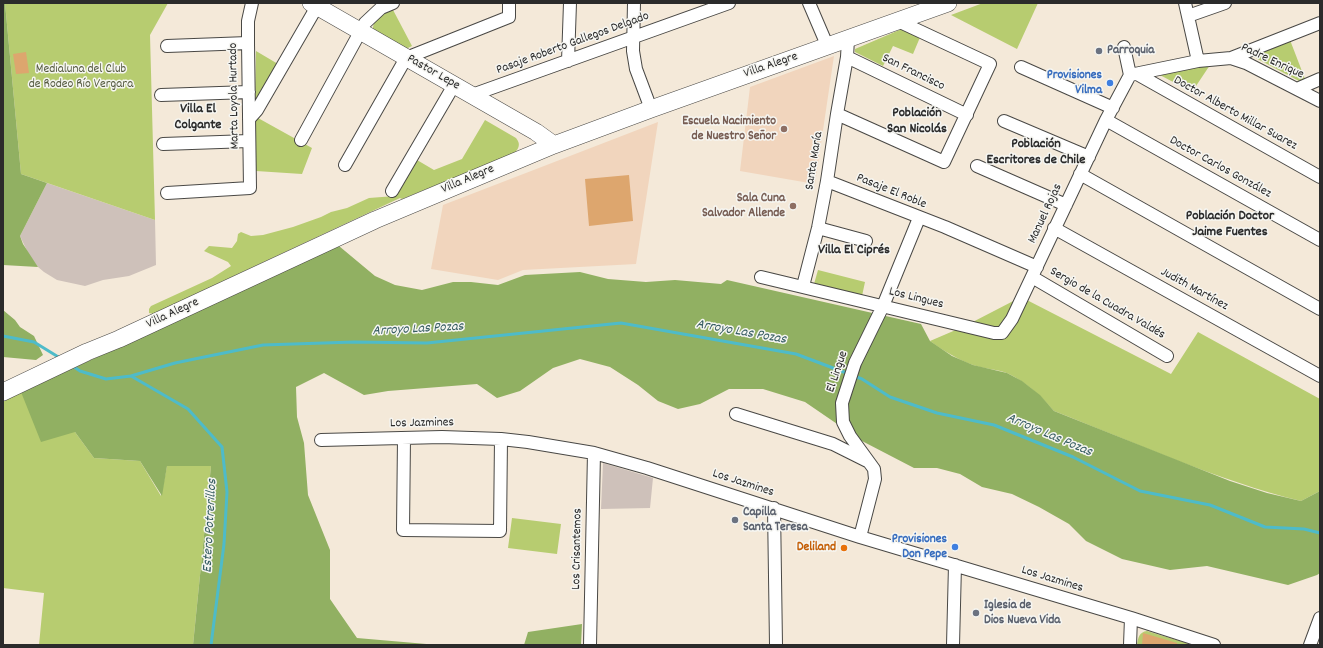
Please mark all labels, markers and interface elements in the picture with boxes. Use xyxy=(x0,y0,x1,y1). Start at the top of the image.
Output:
street label: Pasaje Roberto Gallegos Delgado xyxy=(495,9,651,79)
street label: Padre Enrique xyxy=(1238,41,1306,83)
street label: Marta Loyola Hurtado xyxy=(226,43,244,149)
place label: Parroquia xyxy=(1107,43,1154,59)
marker: Parroquia xyxy=(1094,46,1104,56)
street label: Villa Alegre xyxy=(742,50,800,82)
street label: San Francisco xyxy=(879,51,947,95)
street label: Pastor Lepe xyxy=(404,52,462,94)
park label: Medialuna del Club de Rodeo Río Vergara xyxy=(29,62,133,93)
place label: Provisiones Vilma xyxy=(1047,68,1102,99)
street label: Doctor Alberto Millar Suarez xyxy=(1170,73,1300,155)
marker: Provisiones Vilma xyxy=(1105,78,1115,88)
district label: Villa El Colgante xyxy=(175,102,221,134)
district label: Población San Nicolás xyxy=(887,106,947,138)
place label: Escuela Nacimiento de Nuestro Señor xyxy=(682,114,776,145)
marker: Escuela Nacimiento de Nuestro Señor xyxy=(779,124,789,134)
street label: Santa María xyxy=(803,131,827,191)
street label: Doctor Carlos González xyxy=(1166,133,1274,203)
district label: Población Escritores de Chile xyxy=(987,137,1085,170)
street label: Villa Alegre xyxy=(439,162,497,198)
street label: Pasaje El Roble xyxy=(854,171,928,213)
street label: Manuel Rojas xyxy=(1025,182,1067,246)
place label: Sala Cuna Salvador Allende xyxy=(702,191,785,222)
marker: Sala Cuna Salvador Allende xyxy=(788,201,798,211)
district label: Población Doctor Jaime Fuentes xyxy=(1186,209,1274,242)
district label: Villa El Ciprés xyxy=(818,243,890,259)
street label: Sergio de la Cuadra Valdés xyxy=(1046,265,1168,343)
street label: Judith Martínez xyxy=(1157,265,1231,315)
street label: Los Lingues xyxy=(887,285,945,313)
street label: Villa Alegre xyxy=(144,295,202,333)
water label: Arroyo Las Pozas xyxy=(695,317,787,349)
water label: Arroyo Las Pozas xyxy=(372,319,464,341)
street label: El Lingue xyxy=(824,349,852,395)
water label: Arroyo Las Pozas xyxy=(1004,410,1094,462)
street label: Los Jazmines xyxy=(390,416,454,432)
street label: Los Jazmines xyxy=(710,467,776,501)
water label: Estero Potrerillos xyxy=(200,479,222,573)
place label: Capilla Santa Teresa xyxy=(743,505,808,536)
street label: Los Crisantemos xyxy=(569,508,587,590)
marker: Capilla Santa Teresa xyxy=(730,515,740,525)
place label: Provisiones Don Pepe xyxy=(892,532,947,563)
place label: Deliland xyxy=(797,540,836,556)
marker: Provisiones Don Pepe xyxy=(950,542,960,552)
marker: Deliland xyxy=(839,543,849,553)
street label: Los Jazmines xyxy=(1019,563,1085,597)
place label: Iglesia de Dios Nueva Vida xyxy=(984,598,1060,629)
marker: Iglesia de Dios Nueva Vida xyxy=(971,608,981,618)

